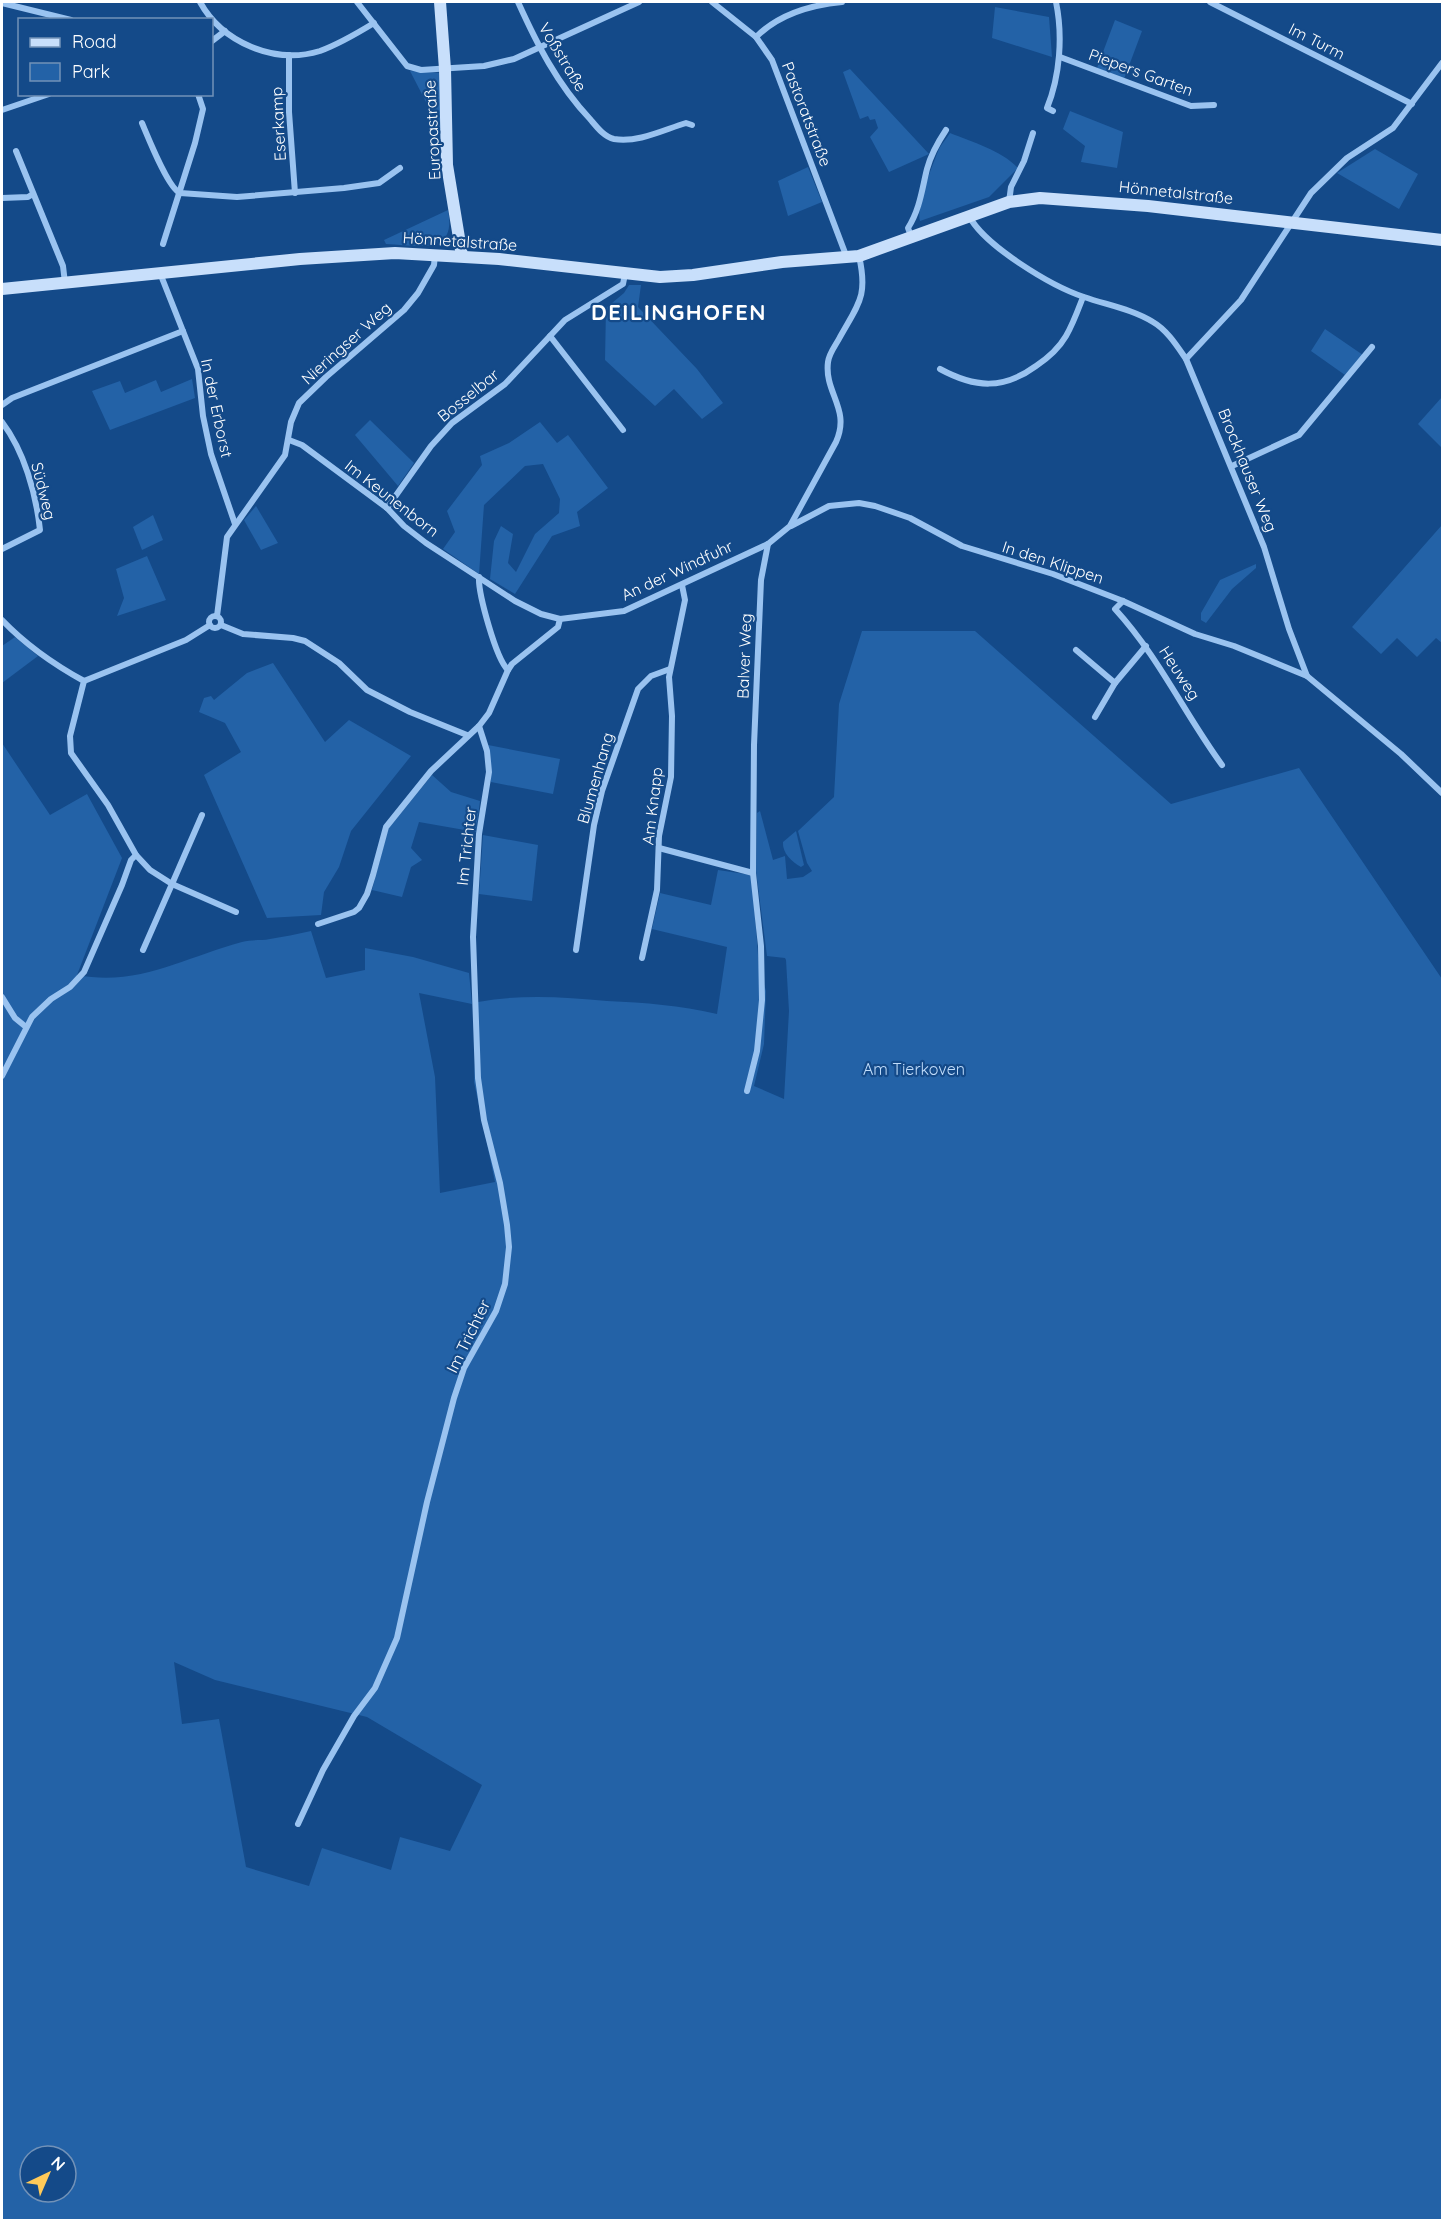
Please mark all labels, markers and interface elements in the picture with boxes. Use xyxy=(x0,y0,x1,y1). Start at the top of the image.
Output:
legend xyxy=(18,18,213,96)
street label: Im Turm xyxy=(1285,18,1349,64)
street label: Voßstraße xyxy=(535,19,591,95)
text: Road xyxy=(72,30,117,53)
street label: Piepers Garten xyxy=(1086,44,1196,100)
street label: Pastoratstraße xyxy=(778,59,836,169)
text: Park xyxy=(72,60,110,83)
street label: Europastraße xyxy=(419,79,445,181)
street label: Eserkamp xyxy=(266,86,290,162)
street label: Hönnetalstraße xyxy=(1118,176,1234,208)
street label: Hönnetalstraße xyxy=(402,227,518,255)
street label: Nieringser Weg xyxy=(297,297,395,389)
district label: DEILINGHOFEN xyxy=(591,298,767,326)
street label: In der Erborst xyxy=(197,357,237,459)
street label: Bosselbar xyxy=(433,364,503,426)
street label: Brockhauser Weg xyxy=(1214,405,1282,535)
street label: Im Keunenborn xyxy=(341,455,443,541)
street label: Südweg xyxy=(27,460,61,522)
street label: An der Windfuhr xyxy=(618,535,736,605)
street label: In den Klippen xyxy=(1000,536,1106,588)
street label: Balver Weg xyxy=(733,613,755,699)
street label: Heuweg xyxy=(1155,642,1205,704)
street label: Blumenhang xyxy=(572,730,618,826)
street label: Am Knapp xyxy=(637,766,667,846)
street label: Im Trichter xyxy=(452,806,480,886)
park label: Am Tierkoven xyxy=(863,1059,965,1079)
street label: Im Trichter xyxy=(442,1296,494,1376)
north arrow xyxy=(18,2144,78,2204)
text: N xyxy=(47,2152,70,2174)

